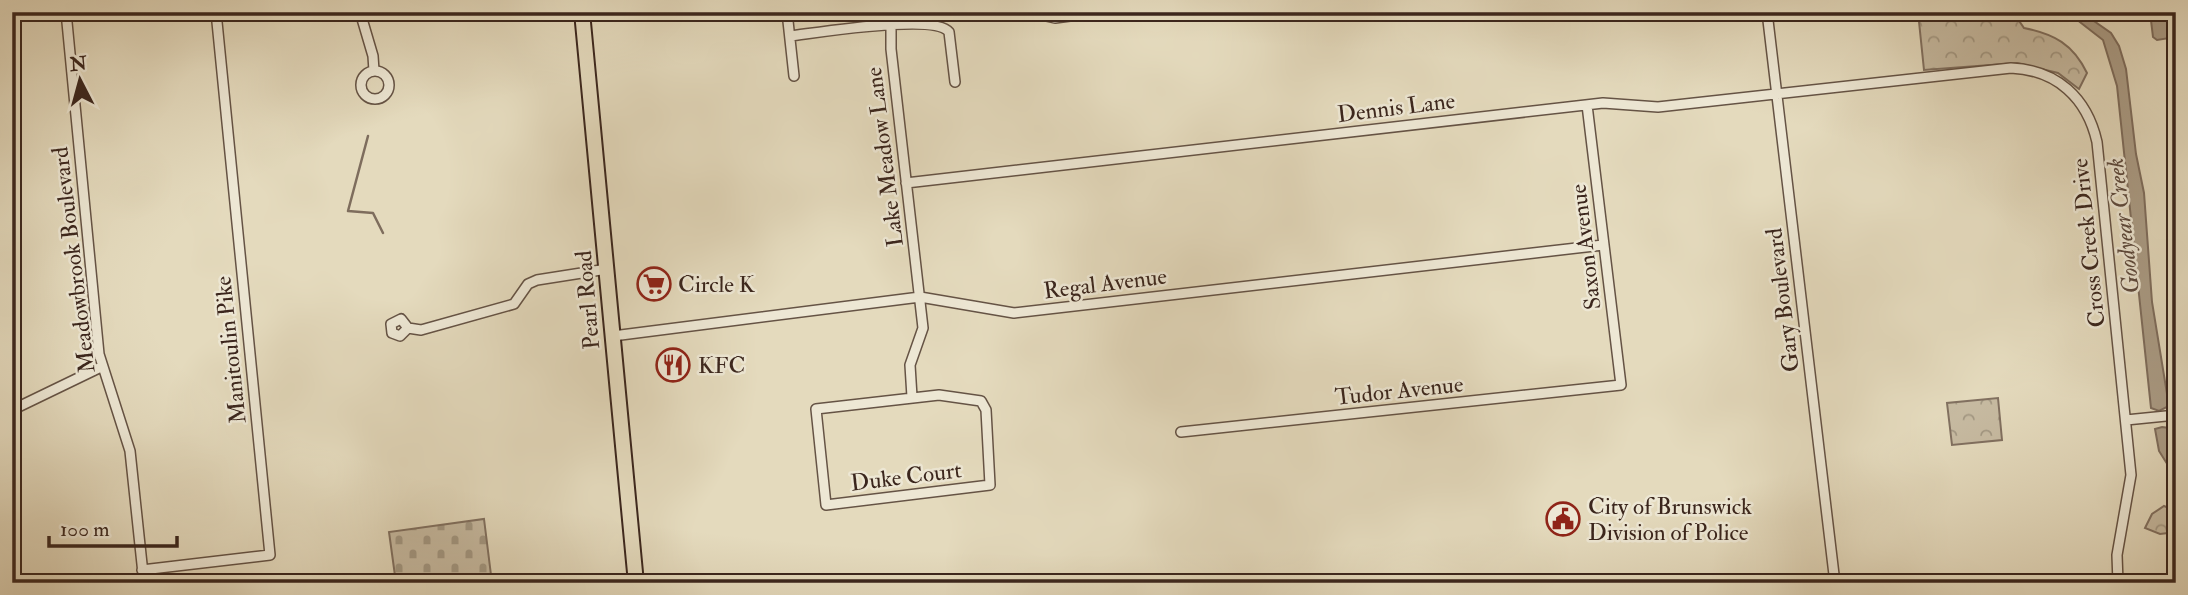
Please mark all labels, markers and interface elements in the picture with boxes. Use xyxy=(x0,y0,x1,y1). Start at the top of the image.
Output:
north arrow xyxy=(46,46,116,116)
text: N xyxy=(68,51,89,77)
street label: Lake Meadow Lane xyxy=(859,65,910,249)
street label: Dennis Lane xyxy=(1335,86,1457,129)
street label: Meadowbrook Boulevard xyxy=(45,145,102,375)
water label: Goodyear Creek xyxy=(2100,156,2147,296)
street label: Cross Creek Drive xyxy=(2065,157,2112,329)
street label: Saxon Avenue xyxy=(1563,182,1608,312)
street label: Gary Boulevard xyxy=(1759,226,1806,374)
street label: Pearl Road xyxy=(569,249,606,351)
street label: Regal Avenue xyxy=(1042,262,1169,305)
supermarket icon: Circle K xyxy=(635,265,673,303)
place label: Circle K xyxy=(678,270,756,299)
street label: Manitoulin Pike xyxy=(208,274,253,425)
restaurant icon: KFC xyxy=(654,346,692,384)
place label: KFC xyxy=(698,351,745,380)
street label: Tudor Avenue xyxy=(1333,369,1465,412)
street label: Duke Court xyxy=(849,455,963,498)
place label: City of Brunswick Division of Police xyxy=(1588,492,1752,547)
public building icon: City of Brunswick Division of Police xyxy=(1544,500,1582,538)
scale bar xyxy=(49,504,177,548)
text: 100 m xyxy=(60,516,110,543)

